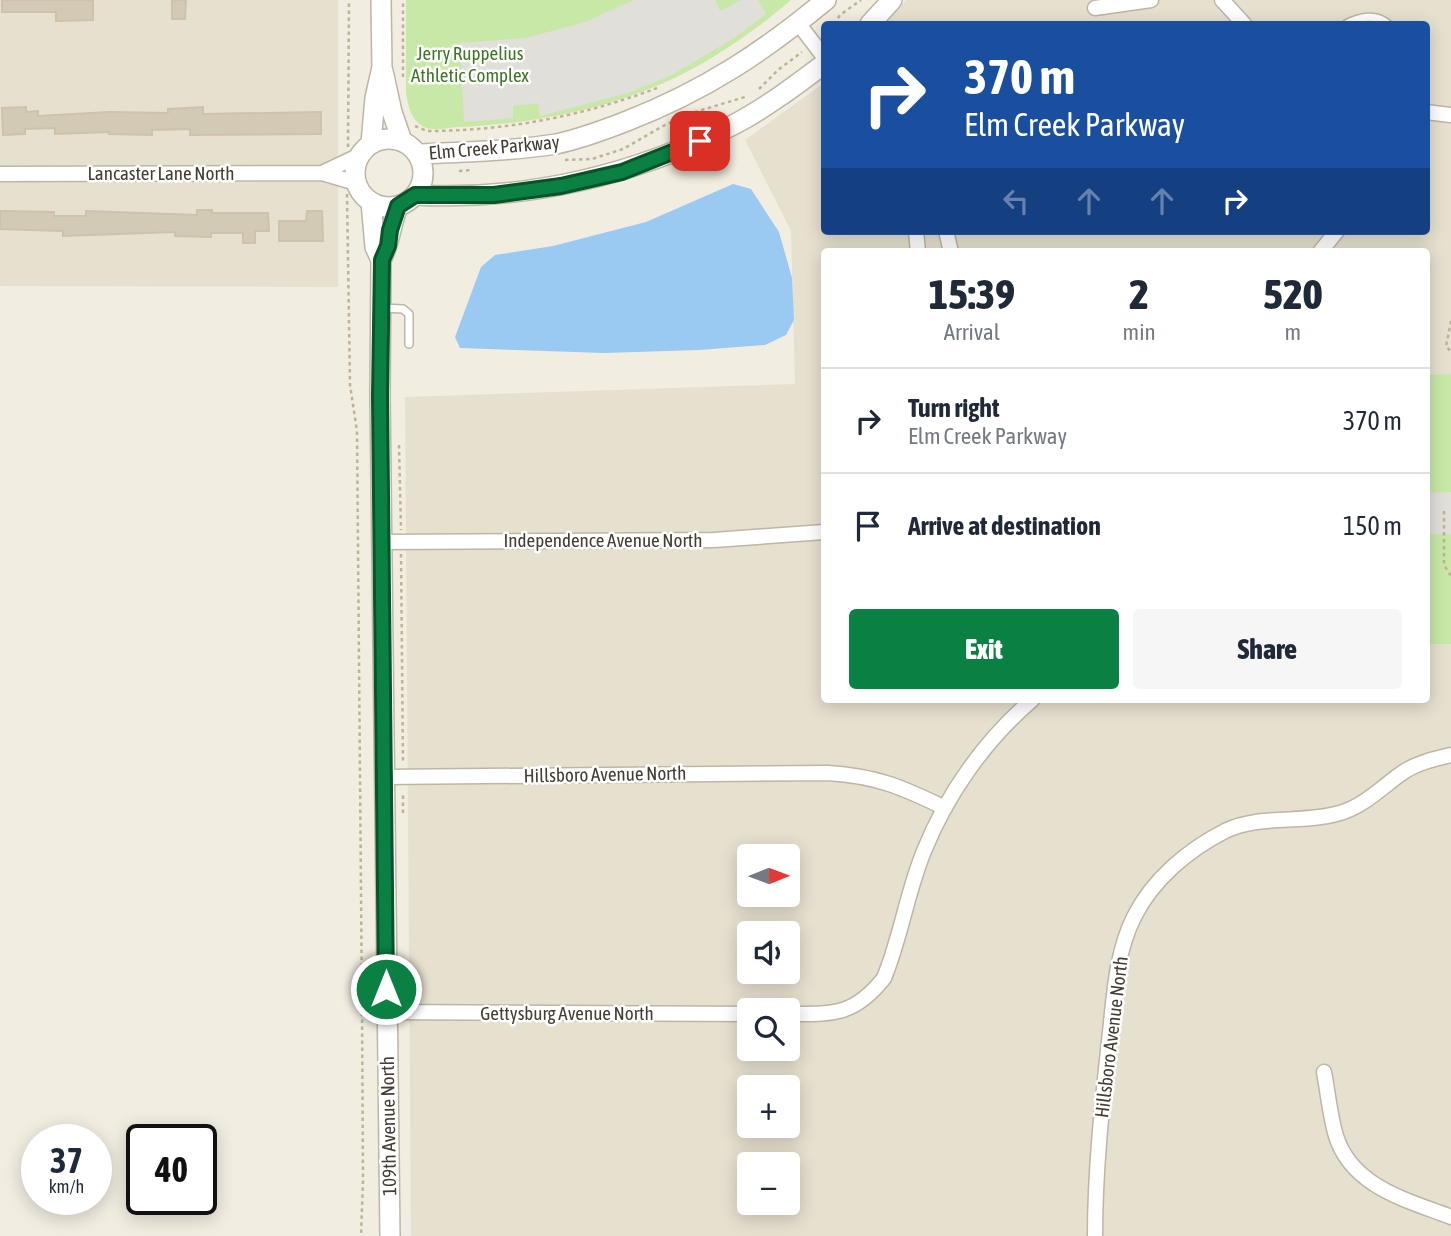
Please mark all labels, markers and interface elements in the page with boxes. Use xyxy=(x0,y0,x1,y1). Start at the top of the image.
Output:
park label: Jerry Ruppelius Athletic Complex xyxy=(411,42,529,86)
text: 370 m xyxy=(964,48,1075,104)
icon: right xyxy=(849,49,940,140)
text: Elm Creek Parkway xyxy=(964,106,1185,143)
pin xyxy=(670,111,730,171)
icon: arrive xyxy=(681,122,719,160)
street label: Elm Creek Parkway xyxy=(428,130,560,164)
street label: Lancaster Lane North xyxy=(88,162,234,184)
icon: left xyxy=(997,182,1035,220)
icon: ahead xyxy=(1070,182,1108,220)
icon: ahead xyxy=(1143,182,1181,220)
icon: right xyxy=(1216,182,1254,220)
text: 15:39 xyxy=(929,270,1015,318)
text: 2 xyxy=(1129,270,1149,318)
text: 520 xyxy=(1263,270,1322,318)
text: Arrival xyxy=(944,319,1000,345)
text: min xyxy=(1123,319,1156,345)
text: m xyxy=(1285,319,1301,345)
text: Turn right xyxy=(908,393,999,423)
icon: right xyxy=(849,402,887,440)
text: 370 m xyxy=(1343,406,1402,436)
text: Elm Creek Parkway xyxy=(908,423,1067,449)
icon: arrive xyxy=(849,507,887,545)
text: Arrive at destination xyxy=(908,511,1101,541)
text: 150 m xyxy=(1343,511,1402,541)
street label: Independence Avenue North xyxy=(503,529,703,551)
button: Exit xyxy=(849,609,1119,689)
button: Share xyxy=(1133,609,1402,689)
street label: Hillsboro Avenue North xyxy=(523,762,687,786)
north arrow xyxy=(737,844,800,906)
map controls xyxy=(737,844,800,1215)
button: sound xyxy=(737,921,800,984)
position arrow xyxy=(349,952,423,1026)
street label: Hillsboro Avenue North xyxy=(1090,955,1132,1119)
button: search xyxy=(737,998,800,1061)
street label: Gettysburg Avenue North xyxy=(480,1002,654,1024)
street label: 109th Avenue North xyxy=(376,1056,400,1196)
button: + xyxy=(737,1075,800,1138)
speed limit sign: 40 xyxy=(126,1124,217,1215)
text: 37 xyxy=(50,1140,83,1180)
button: − xyxy=(737,1152,800,1215)
text: km/h xyxy=(49,1176,84,1197)

